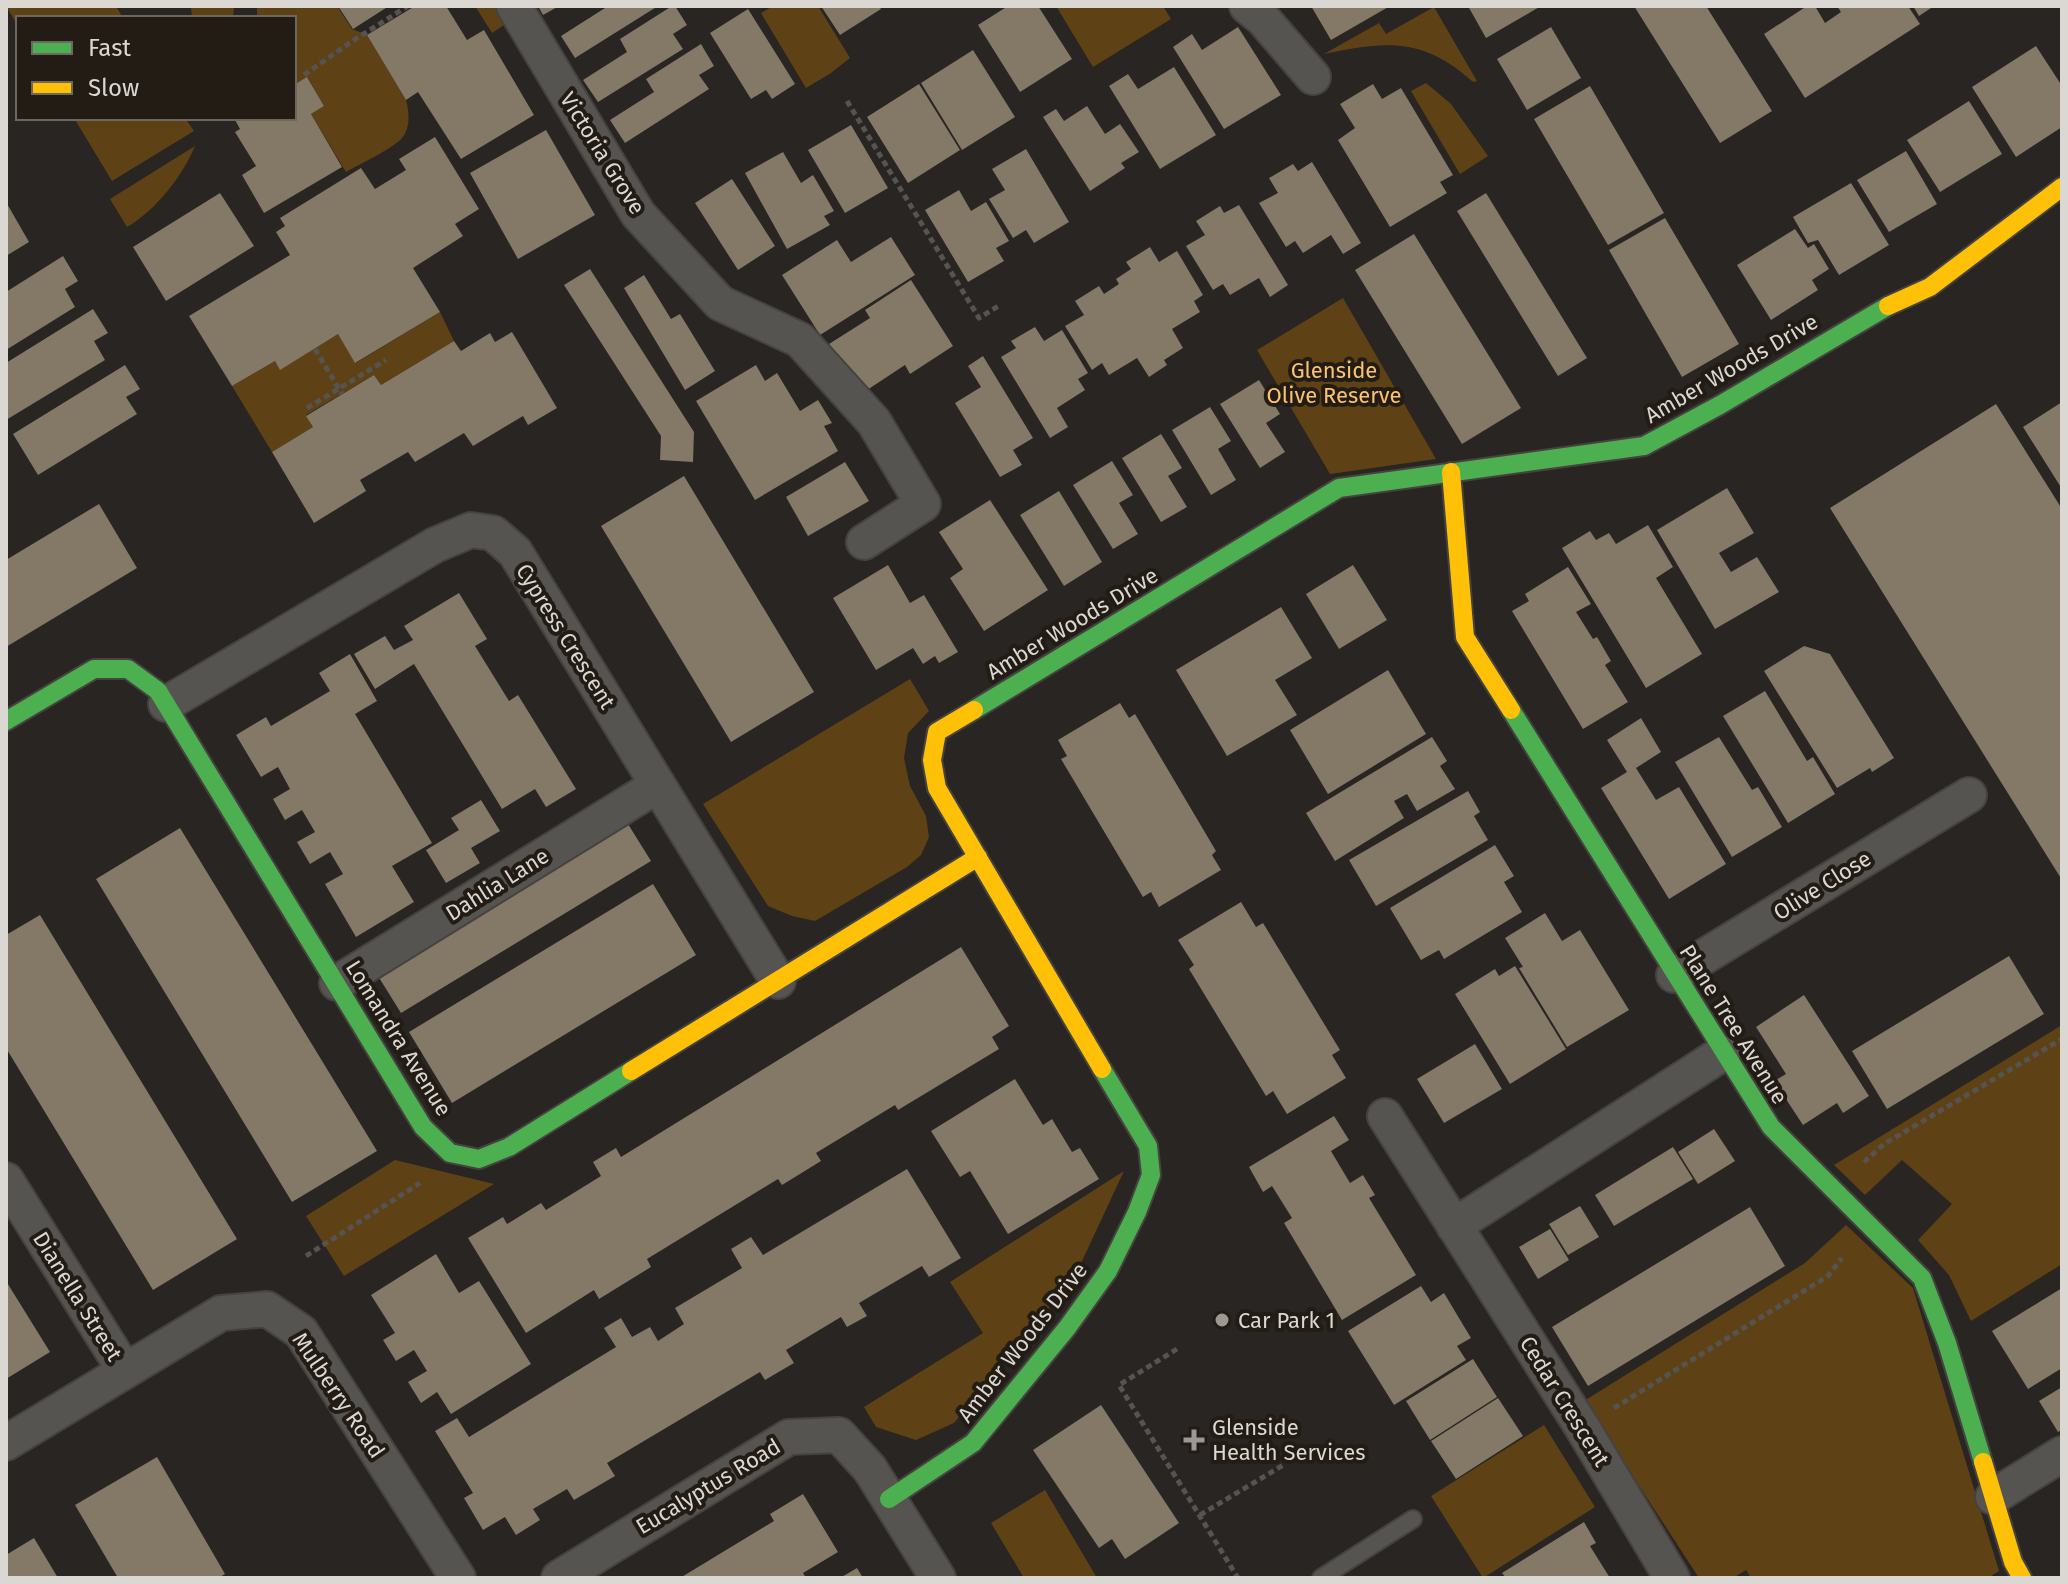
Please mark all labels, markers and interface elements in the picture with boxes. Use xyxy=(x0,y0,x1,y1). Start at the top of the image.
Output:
legend xyxy=(16,16,296,120)
text: Fast xyxy=(88,34,131,62)
text: Slow xyxy=(88,74,139,102)
street label: Victoria Grove xyxy=(554,87,651,219)
street label: Amber Woods Drive xyxy=(1640,308,1823,429)
park label: Glenside Olive Reserve xyxy=(1267,357,1401,409)
street label: Cypress Crescent xyxy=(510,559,621,714)
street label: Amber Woods Drive xyxy=(982,562,1163,685)
street label: Dahlia Lane xyxy=(441,842,554,927)
street label: Olive Close xyxy=(1768,845,1876,926)
street label: Plane Tree Avenue xyxy=(1674,940,1793,1109)
street label: Lomandra Avenue xyxy=(340,955,457,1121)
street label: Dianella Street xyxy=(27,1227,128,1366)
street label: Amber Woods Drive xyxy=(952,1257,1093,1428)
place label: Car Park 1 xyxy=(1238,1307,1335,1334)
marker: Car Park 1 xyxy=(1213,1311,1231,1329)
street label: Mulberry Road xyxy=(287,1327,391,1463)
street label: Cedar Crescent xyxy=(1514,1331,1615,1471)
place label: Glenside Health Services xyxy=(1212,1414,1365,1466)
marker: Glenside Health Services xyxy=(1183,1429,1205,1451)
street label: Eucalyptus Road xyxy=(631,1433,785,1540)

